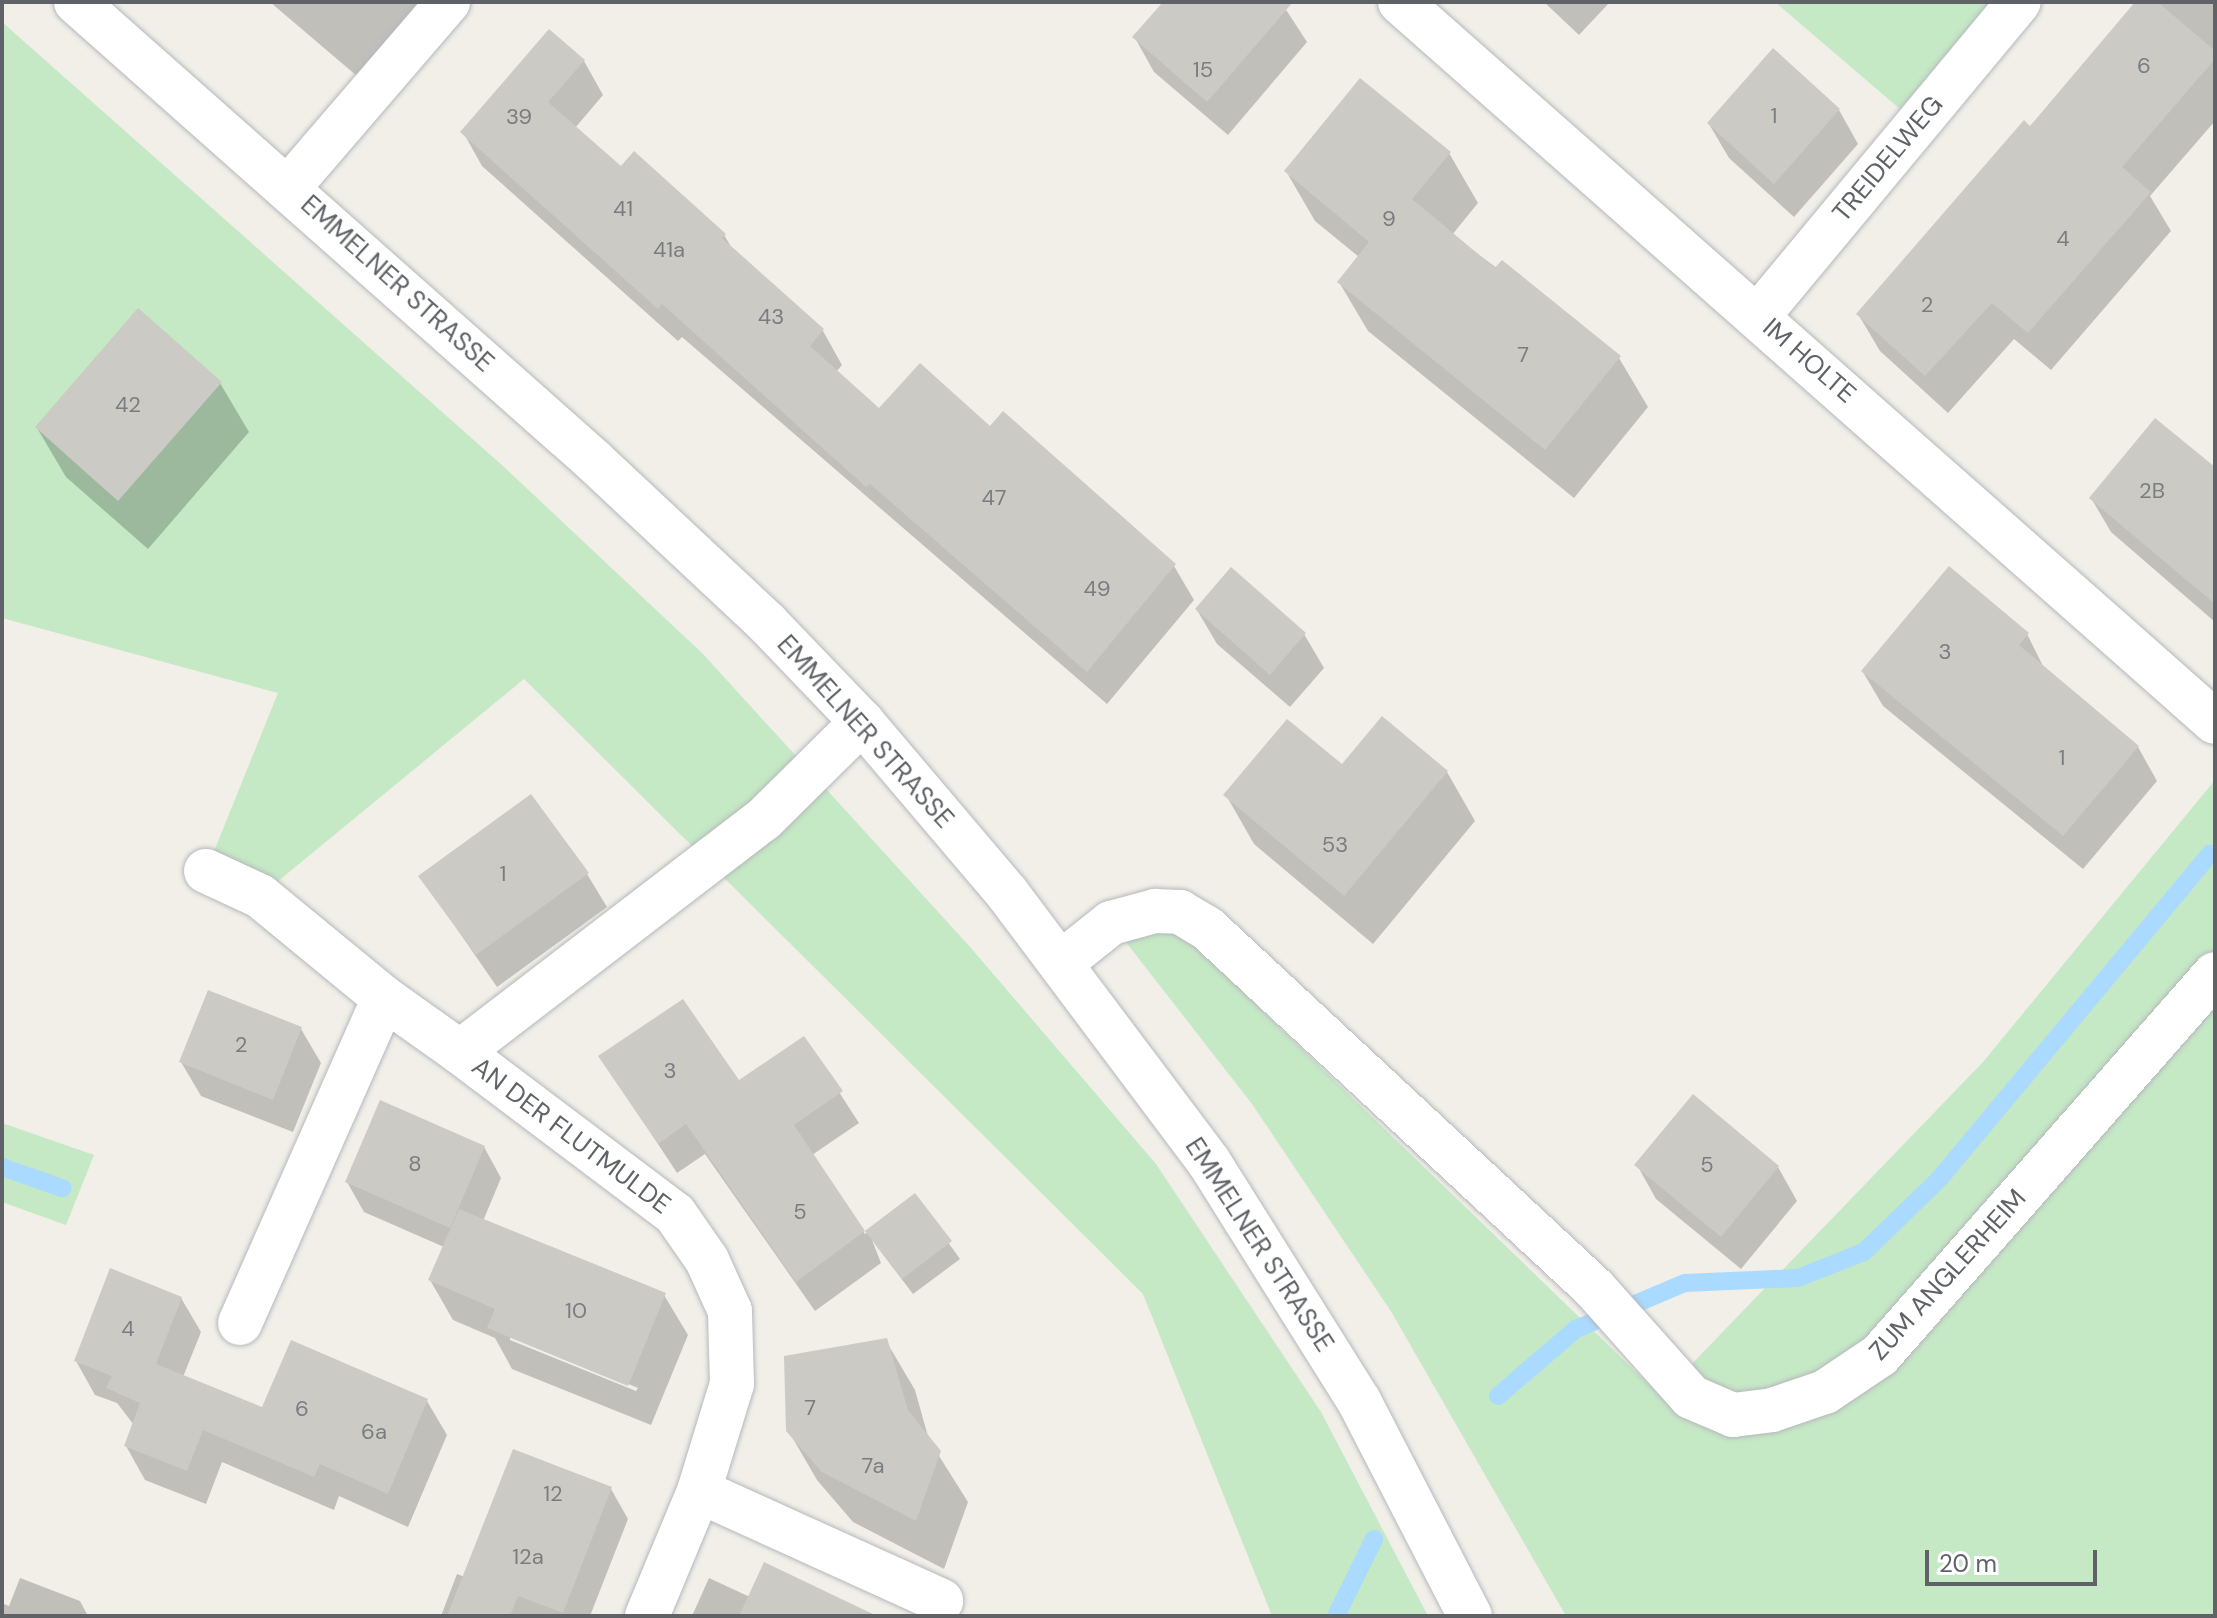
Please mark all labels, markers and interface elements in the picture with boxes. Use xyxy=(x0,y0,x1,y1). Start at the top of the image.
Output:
house number: 6 xyxy=(2137,53,2151,79)
house number: 15 xyxy=(1193,57,1213,83)
street label: TREIDELWEG xyxy=(1826,90,1950,228)
house number: 1 xyxy=(1771,103,1777,129)
house number: 39 xyxy=(506,104,532,130)
street label: EMMELNER STRASSE xyxy=(294,189,500,379)
house number: 41 xyxy=(613,196,633,222)
house number: 9 xyxy=(1382,206,1396,232)
house number: 4 xyxy=(2056,226,2070,252)
house number: 41a xyxy=(653,237,685,263)
house number: 2 xyxy=(1921,292,1933,318)
house number: 43 xyxy=(758,304,784,330)
street label: IM HOLTE xyxy=(1756,312,1862,410)
house number: 7 xyxy=(1517,342,1529,368)
house number: 42 xyxy=(115,392,141,418)
house number: 2B xyxy=(2139,478,2165,504)
house number: 47 xyxy=(981,485,1007,511)
house number: 49 xyxy=(1083,576,1111,602)
street label: EMMELNER STRASSE xyxy=(770,629,960,835)
house number: 3 xyxy=(1938,639,1952,665)
house number: 1 xyxy=(2059,745,2065,771)
house number: 53 xyxy=(1322,832,1348,858)
house number: 1 xyxy=(500,861,506,887)
house number: 2 xyxy=(235,1032,247,1058)
street label: AN DER FLUTMULDE xyxy=(465,1051,677,1221)
house number: 3 xyxy=(663,1058,677,1084)
street label: EMMELNER STRASSE xyxy=(1178,1132,1340,1358)
house number: 8 xyxy=(408,1151,422,1177)
house number: 5 xyxy=(1700,1152,1714,1178)
street label: ZUM ANGLERHEIM xyxy=(1863,1183,2033,1367)
house number: 5 xyxy=(793,1199,807,1225)
house number: 10 xyxy=(565,1298,587,1324)
house number: 4 xyxy=(121,1316,135,1342)
house number: 7 xyxy=(804,1395,816,1421)
house number: 6 xyxy=(295,1396,309,1422)
house number: 6a xyxy=(361,1419,387,1445)
house number: 7a xyxy=(862,1453,884,1479)
house number: 12 xyxy=(543,1481,563,1507)
scale bar xyxy=(1929,1534,2101,1584)
house number: 12a xyxy=(512,1544,544,1570)
text: 20 m xyxy=(1939,1548,1997,1579)

